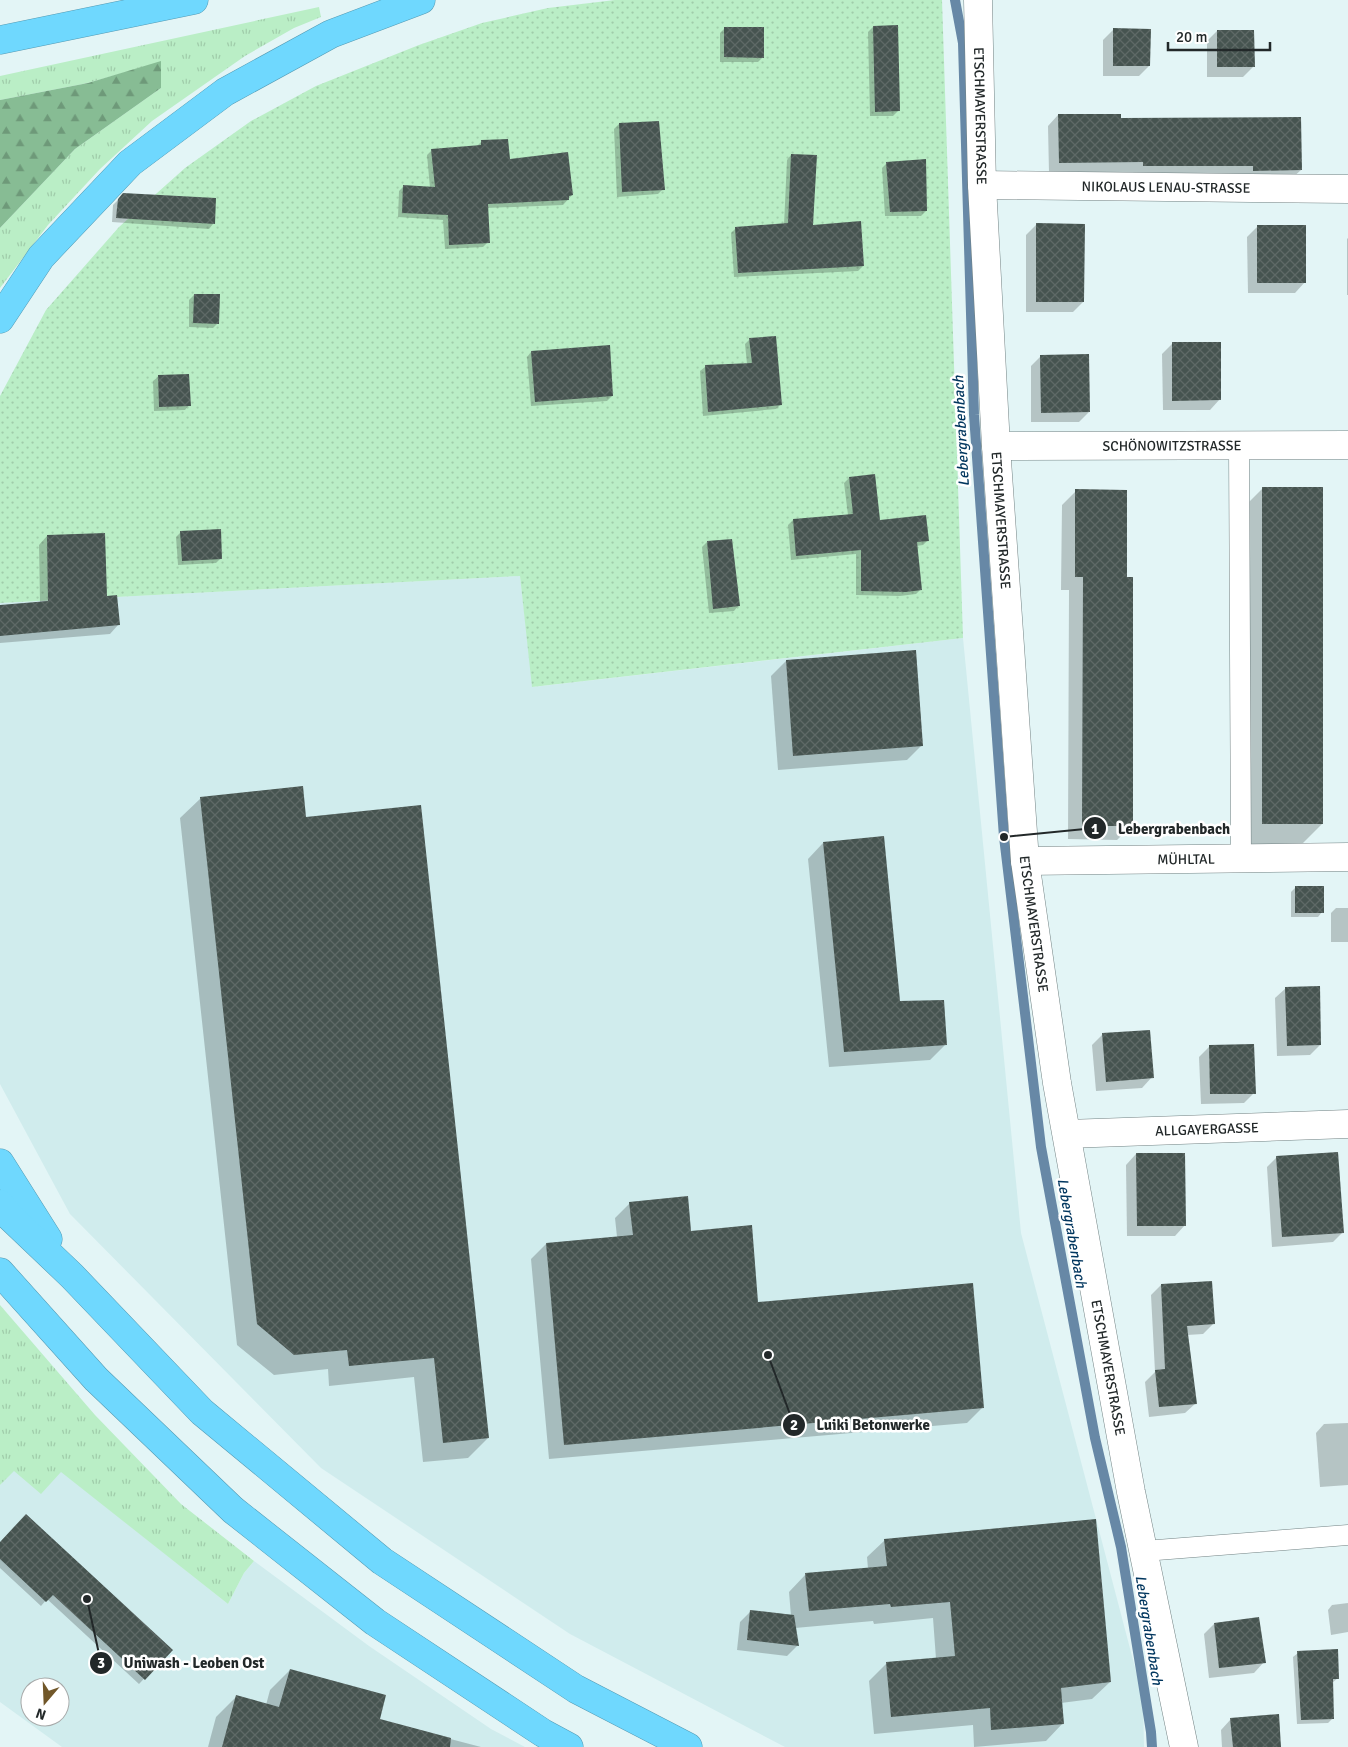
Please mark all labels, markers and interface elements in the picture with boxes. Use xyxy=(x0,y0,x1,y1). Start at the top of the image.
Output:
scale bar xyxy=(1168,20,1270,52)
text: 20 m xyxy=(1176,28,1207,46)
street label: ETSCHMAYERSTRASSE xyxy=(970,47,990,185)
street label: NIKOLAUS LENAU-STRASSE xyxy=(1081,178,1251,197)
water label: Lebergrabenbach xyxy=(949,374,973,487)
street label: SCHÖNOWITZSTRASSE xyxy=(1102,437,1242,455)
street label: ETSCHMAYERSTRASSE xyxy=(987,451,1014,590)
callout: Lebergrabenbach xyxy=(1082,813,1240,843)
text: 1 xyxy=(1091,820,1099,838)
text: Lebergrabenbach xyxy=(1118,820,1230,838)
street label: MÜHLTAL xyxy=(1157,851,1215,868)
street label: ETSCHMAYERSTRASSE xyxy=(1016,855,1052,993)
street label: ALLGAYERGASSE xyxy=(1155,1119,1259,1140)
water label: Lebergrabenbach xyxy=(1053,1177,1091,1290)
street label: ETSCHMAYERSTRASSE xyxy=(1087,1298,1129,1437)
callout: Luiki Betonwerke xyxy=(782,1410,940,1440)
text: 2 xyxy=(790,1416,798,1434)
text: Luiki Betonwerke xyxy=(816,1416,930,1434)
water label: Lebergrabenbach xyxy=(1131,1574,1167,1687)
callout: Uniwash - Leoben Ost xyxy=(88,1648,274,1678)
text: 3 xyxy=(97,1654,105,1672)
text: Uniwash - Leoben Ost xyxy=(124,1654,265,1672)
north arrow xyxy=(20,1677,70,1727)
text: N xyxy=(34,1704,48,1723)

